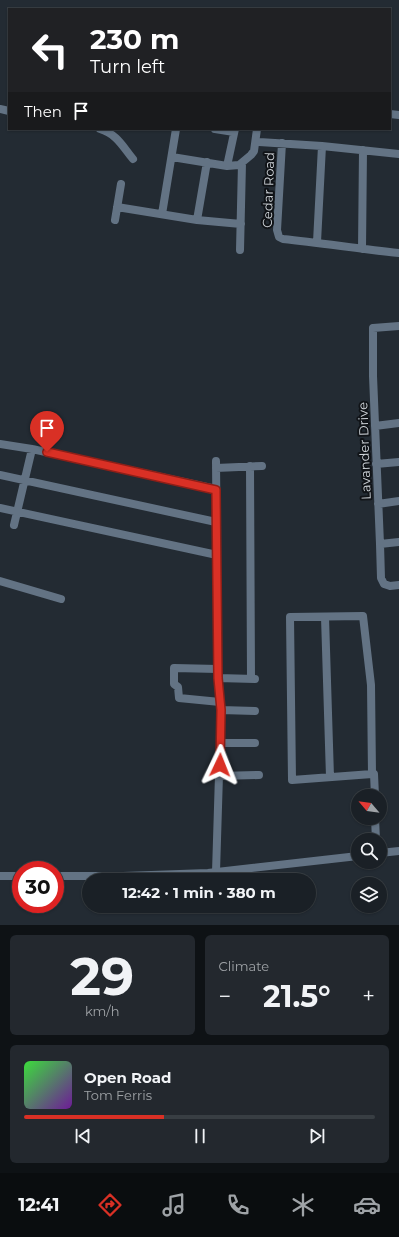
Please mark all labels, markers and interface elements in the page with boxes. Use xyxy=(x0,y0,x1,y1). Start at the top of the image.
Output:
text: 230 m xyxy=(90,22,179,56)
icon: left xyxy=(24,24,76,76)
text: Turn left xyxy=(90,56,165,78)
icon: arrive xyxy=(70,100,92,122)
text: Then xyxy=(24,102,62,121)
street label: Cedar Road xyxy=(259,152,277,228)
street label: Lavander Drive xyxy=(354,402,374,500)
pin xyxy=(30,411,64,452)
icon: arrive xyxy=(36,417,58,439)
position arrow xyxy=(199,744,241,786)
north arrow xyxy=(351,789,387,825)
map controls xyxy=(351,789,387,913)
button: search xyxy=(351,833,387,869)
speed limit sign: 30 xyxy=(12,861,64,913)
button: layers xyxy=(351,877,387,913)
text: 12:42 · 1 min · 380 m xyxy=(122,883,276,902)
text: 29 xyxy=(70,945,134,1008)
text: Climate xyxy=(219,958,269,974)
text: 21.5° xyxy=(263,978,331,1015)
text: − xyxy=(219,983,231,1010)
text: + xyxy=(362,983,375,1010)
text: km/h xyxy=(85,1003,120,1019)
text: Open Road xyxy=(84,1068,172,1087)
text: Tom Ferris xyxy=(84,1087,152,1103)
icon: previous xyxy=(72,1125,94,1147)
icon: pause xyxy=(189,1125,211,1147)
icon: next xyxy=(306,1125,328,1147)
icon: directions xyxy=(96,1191,124,1219)
icon: music xyxy=(160,1191,188,1219)
icon: phone xyxy=(224,1191,252,1219)
icon: climate xyxy=(289,1191,317,1219)
icon: car xyxy=(353,1191,381,1219)
text: 12:41 xyxy=(18,1194,60,1216)

